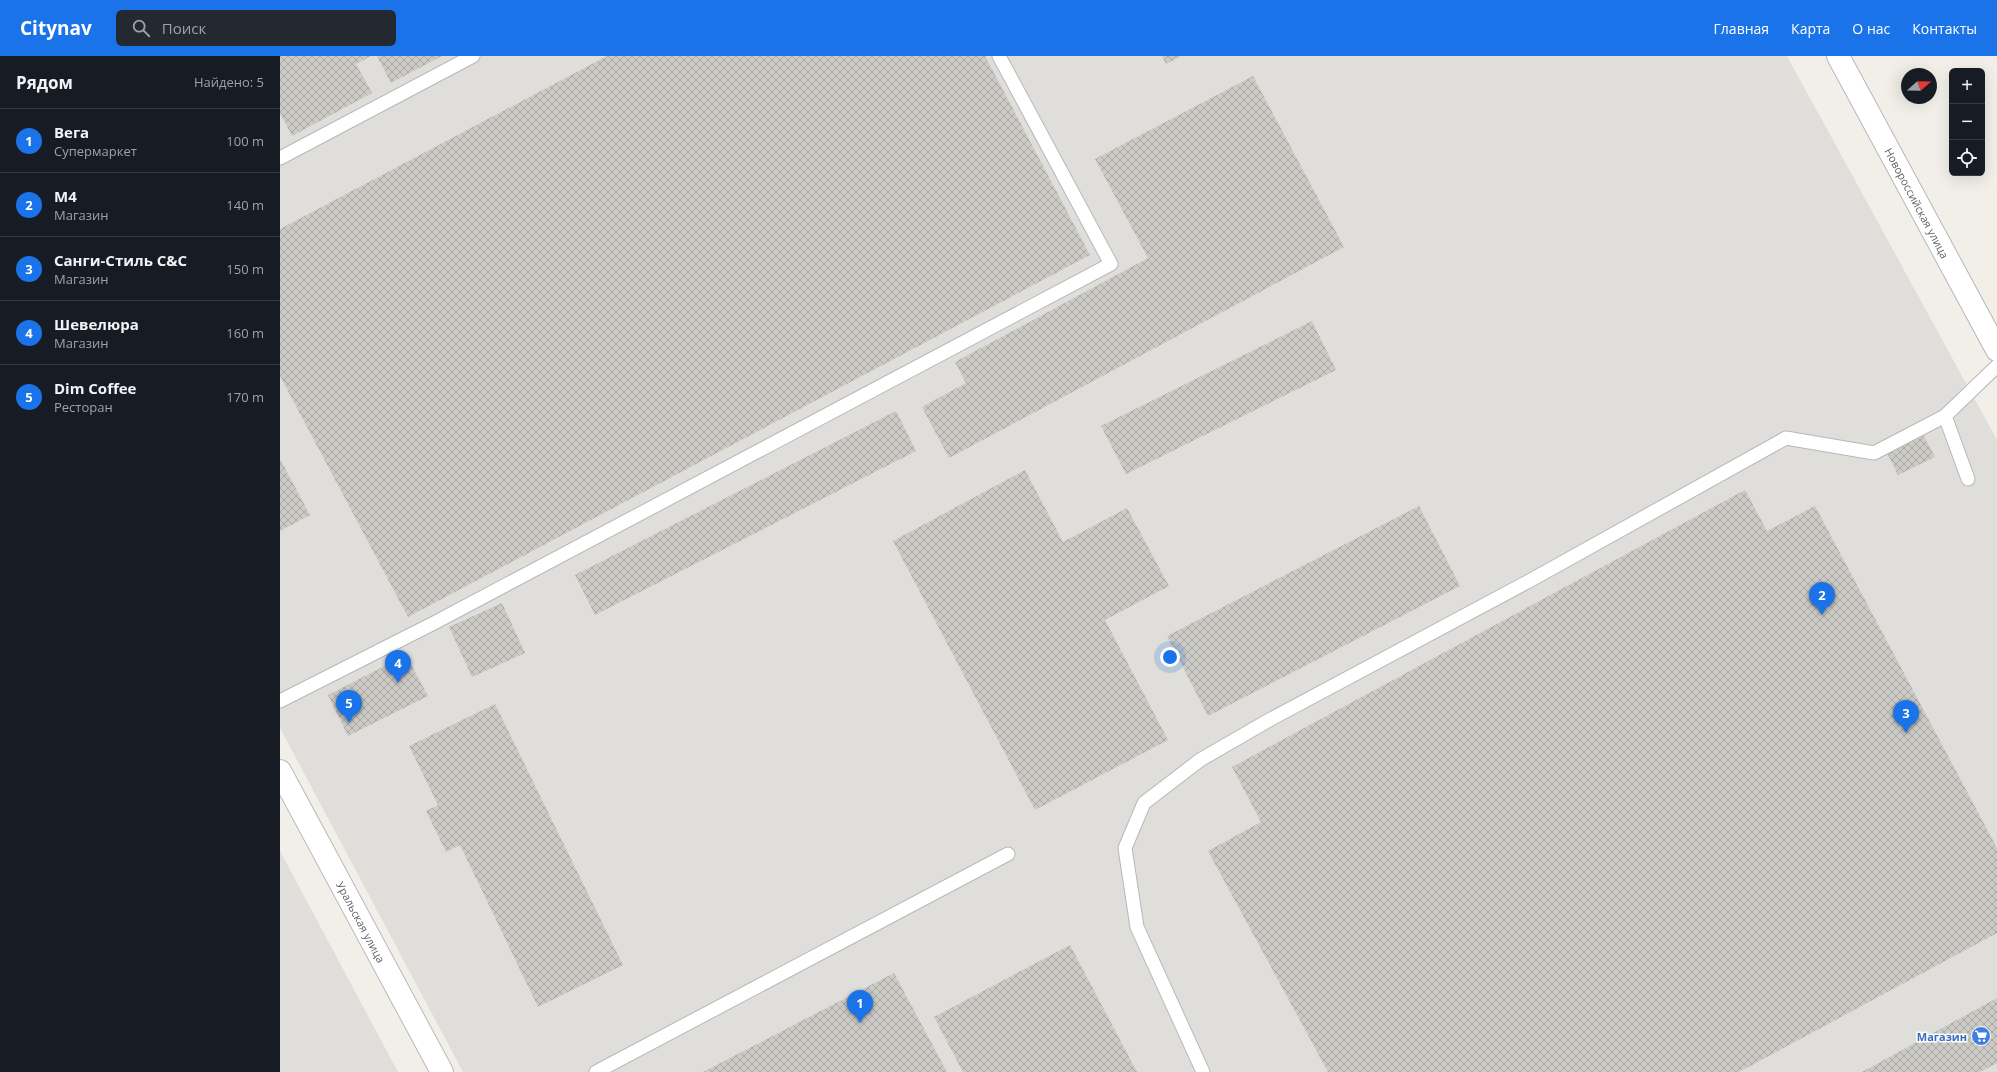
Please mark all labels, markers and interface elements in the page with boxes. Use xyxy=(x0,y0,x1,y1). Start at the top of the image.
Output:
search box xyxy=(116,10,396,46)
text: Citynav xyxy=(20,15,92,41)
icon: search xyxy=(130,17,152,39)
text: Поиск xyxy=(162,18,206,38)
text: Главная xyxy=(1714,19,1769,38)
text: Карта xyxy=(1791,19,1830,38)
text: О нас xyxy=(1852,19,1890,38)
text: Контакты xyxy=(1912,19,1977,38)
north arrow xyxy=(1901,68,1937,104)
map controls xyxy=(1949,68,1985,176)
button: + xyxy=(1949,68,1985,104)
text: Рядом xyxy=(16,71,73,94)
text: Найдено: 5 xyxy=(194,73,264,91)
button: − xyxy=(1949,104,1985,140)
text: Вега xyxy=(54,122,89,142)
text: 1 xyxy=(25,132,33,150)
text: 100 m xyxy=(226,132,264,150)
button: locate xyxy=(1949,140,1985,176)
text: Супермаркет xyxy=(54,142,137,160)
street label: Новороссийская улица xyxy=(1881,145,1953,261)
text: М4 xyxy=(54,186,77,206)
text: 2 xyxy=(25,196,33,214)
text: 140 m xyxy=(226,196,264,214)
text: Магазин xyxy=(54,206,109,224)
text: Санги-Стиль C&C xyxy=(54,250,187,270)
text: 3 xyxy=(25,260,33,278)
text: 150 m xyxy=(226,260,264,278)
text: Магазин xyxy=(54,270,109,288)
text: Шевелюра xyxy=(54,314,139,334)
text: 4 xyxy=(25,324,33,342)
text: 160 m xyxy=(226,324,264,342)
text: Магазин xyxy=(54,334,109,352)
text: Dim Coffee xyxy=(54,378,137,398)
text: 5 xyxy=(25,388,33,406)
text: 170 m xyxy=(226,388,264,406)
text: Ресторан xyxy=(54,398,113,416)
pin: 2 xyxy=(1809,582,1835,615)
your location xyxy=(1160,647,1180,667)
pin: 4 xyxy=(385,650,411,683)
pin: 5 xyxy=(336,690,362,723)
pin: 3 xyxy=(1893,700,1919,733)
street label: Уральская улица xyxy=(333,879,389,965)
pin: 1 xyxy=(847,990,873,1023)
supermarket icon: Магазин xyxy=(1970,1025,1992,1047)
place label: Магазин xyxy=(1917,1029,1967,1044)

